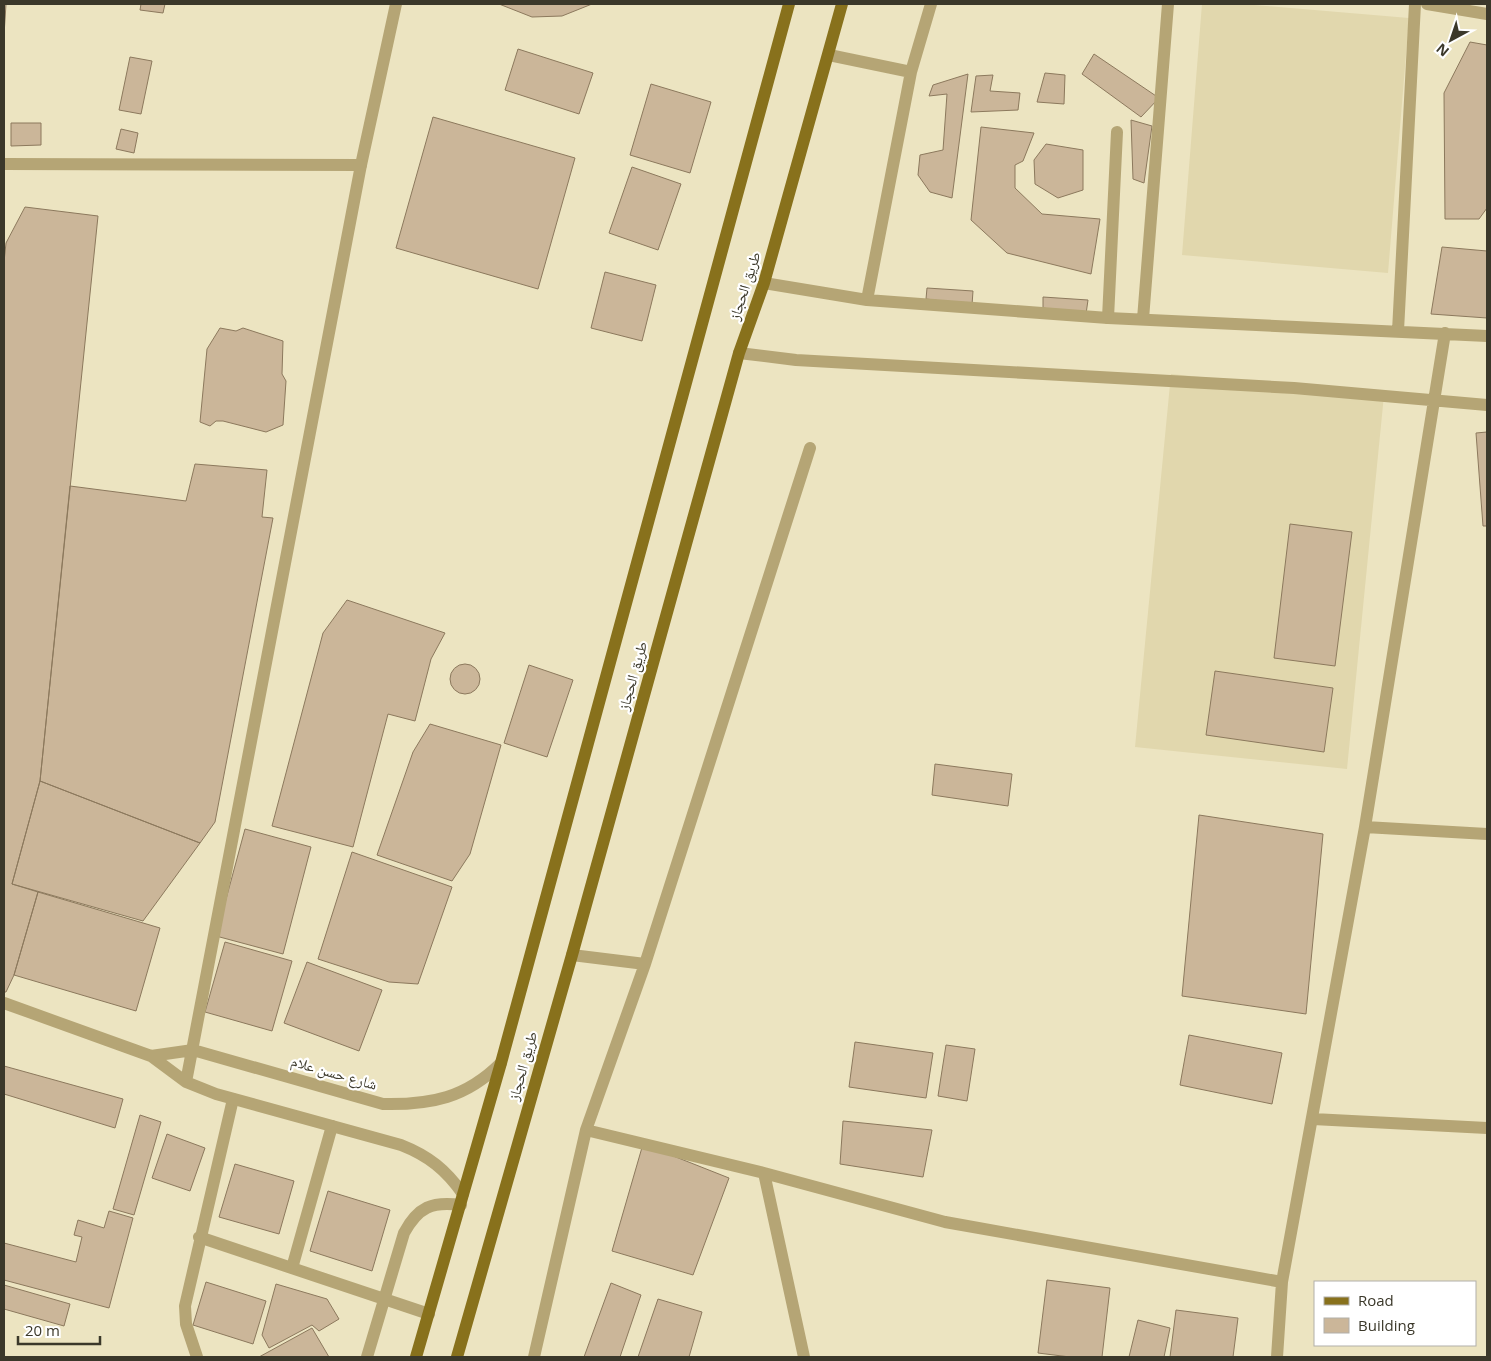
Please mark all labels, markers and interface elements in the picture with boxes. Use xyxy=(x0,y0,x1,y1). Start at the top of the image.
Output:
north arrow xyxy=(1426,15,1476,65)
text: N xyxy=(1432,39,1453,61)
street label: طريق الحجاز xyxy=(723,249,766,324)
street label: طريق الحجاز xyxy=(612,639,652,714)
street label: طريق الحجاز xyxy=(502,1029,542,1104)
street label: شارع حسن علام xyxy=(289,1050,380,1095)
legend xyxy=(1314,1281,1476,1346)
text: Road xyxy=(1358,1290,1394,1310)
scale bar xyxy=(18,1314,100,1346)
text: Building xyxy=(1358,1315,1415,1335)
text: 20 m xyxy=(25,1320,60,1340)

